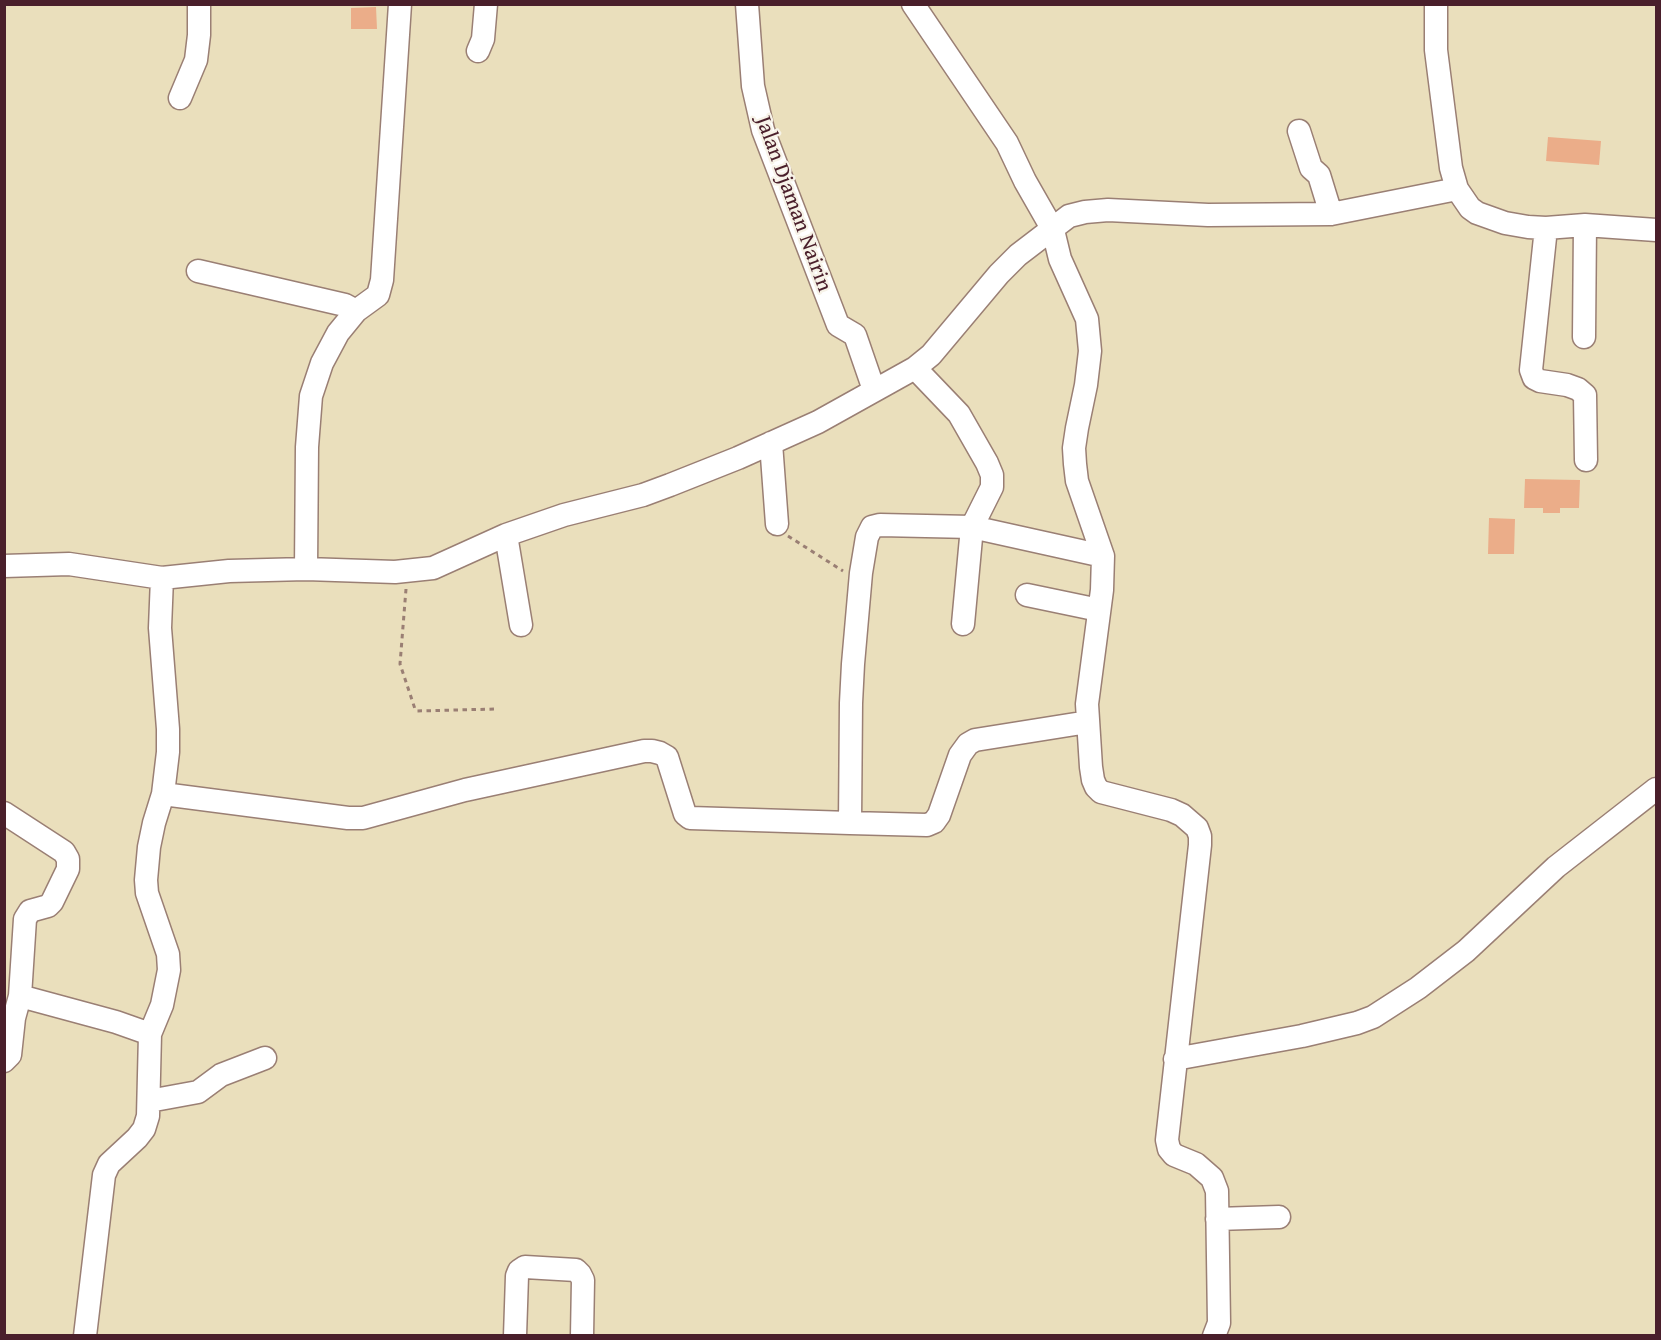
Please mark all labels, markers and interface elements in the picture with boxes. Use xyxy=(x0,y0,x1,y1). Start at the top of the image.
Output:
street label: Jalan Djaman Nairin xyxy=(749,113,837,295)

